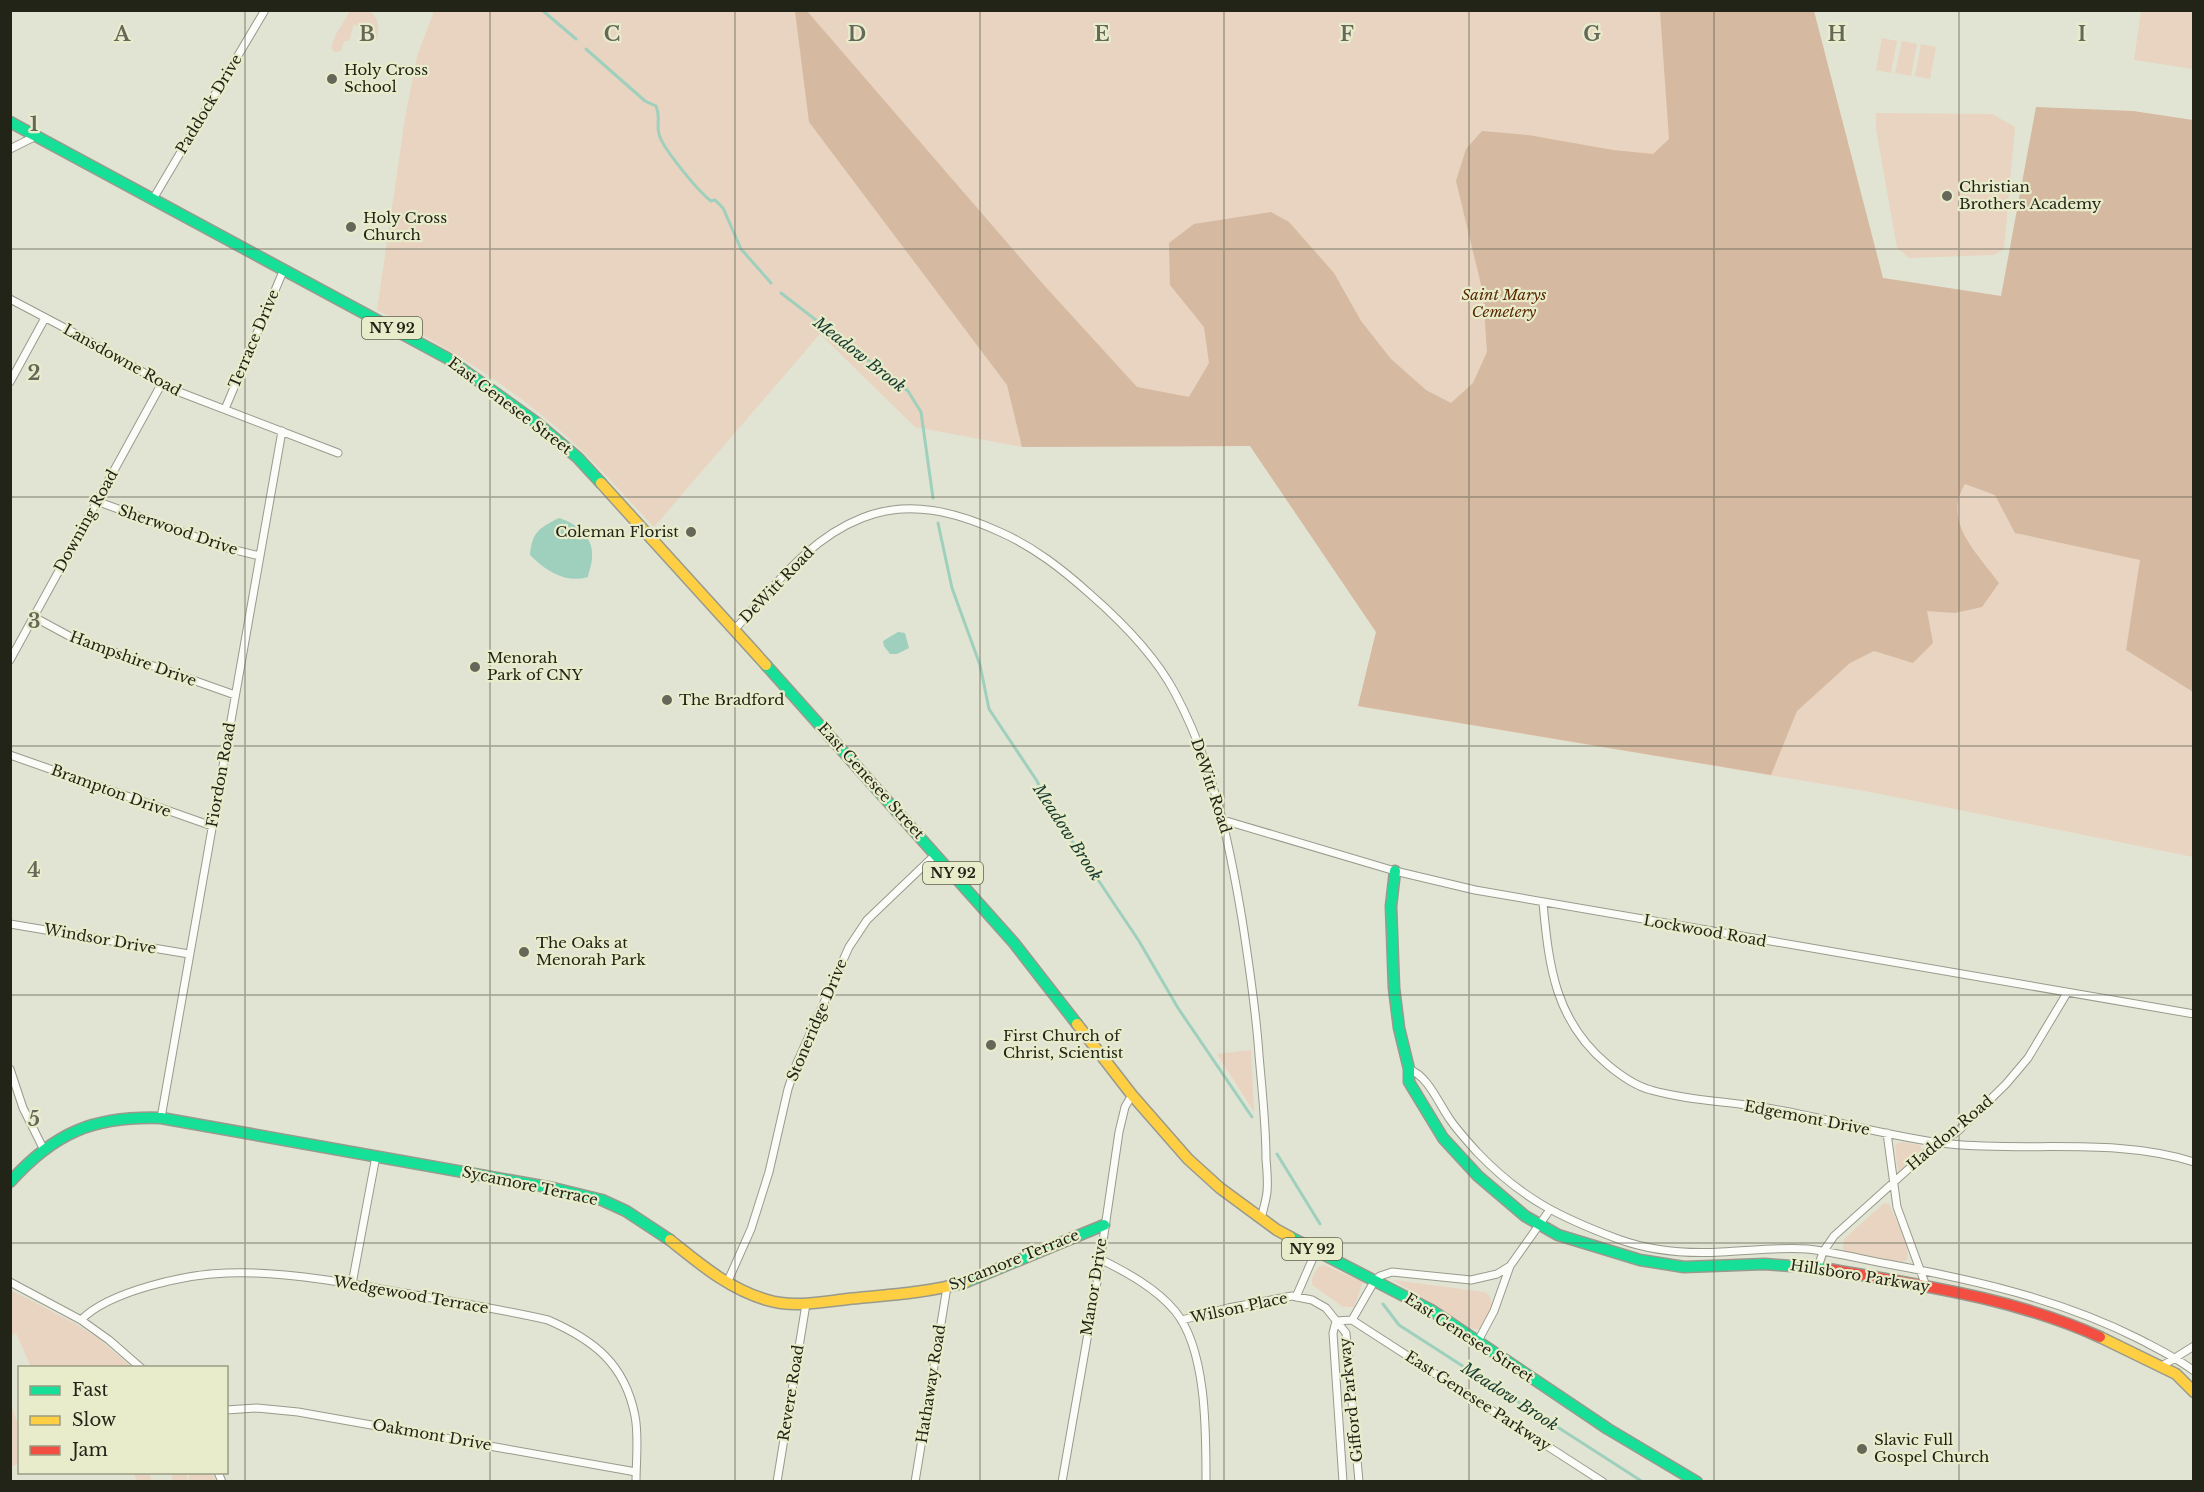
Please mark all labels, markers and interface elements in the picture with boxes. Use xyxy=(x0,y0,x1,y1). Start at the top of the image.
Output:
text: A xyxy=(113,22,131,46)
text: B xyxy=(359,22,375,46)
text: C xyxy=(604,22,620,46)
text: D xyxy=(848,22,866,46)
text: E xyxy=(1094,22,1110,46)
text: F xyxy=(1340,22,1354,46)
text: G xyxy=(1583,22,1601,46)
text: H xyxy=(1828,22,1847,46)
text: I xyxy=(2078,22,2086,46)
street label: Paddock Drive xyxy=(171,51,246,157)
place label: Holy Cross School xyxy=(344,60,428,96)
marker: Holy Cross School xyxy=(325,72,339,86)
text: 1 xyxy=(30,112,39,136)
place label: Christian Brothers Academy xyxy=(1959,177,2102,213)
marker: Christian Brothers Academy xyxy=(1940,189,1954,203)
place label: Holy Cross Church xyxy=(363,208,447,244)
marker: Holy Cross Church xyxy=(344,220,358,234)
park label: Saint Marys Cemetery xyxy=(1461,285,1547,321)
street label: Terrace Drive xyxy=(224,287,283,391)
water label: Meadow Brook xyxy=(809,311,910,396)
road number: NY 92 xyxy=(362,317,422,339)
street label: Lansdowne Road xyxy=(60,319,185,400)
street label: East Genesee Street xyxy=(445,353,576,459)
text: 2 xyxy=(27,361,41,385)
street label: Downing Road xyxy=(50,466,122,575)
street label: Sherwood Drive xyxy=(116,500,240,559)
place label: Coleman Florist xyxy=(555,522,679,541)
marker: Coleman Florist xyxy=(684,525,698,539)
street label: DeWitt Road xyxy=(736,543,818,627)
text: 3 xyxy=(28,609,40,633)
street label: Hampshire Drive xyxy=(67,627,199,690)
place label: Menorah Park of CNY xyxy=(487,648,584,684)
marker: Menorah Park of CNY xyxy=(468,660,482,674)
place label: The Bradford xyxy=(679,690,784,709)
marker: The Bradford xyxy=(660,693,674,707)
street label: East Genesee Street xyxy=(814,719,929,843)
street label: Fiordon Road xyxy=(202,721,239,829)
street label: DeWitt Road xyxy=(1187,736,1236,836)
street label: Brampton Drive xyxy=(49,760,174,821)
water label: Meadow Brook xyxy=(1029,779,1107,884)
text: 4 xyxy=(27,858,41,882)
road number: NY 92 xyxy=(923,862,983,884)
street label: Lockwood Road xyxy=(1642,910,1768,951)
street label: Windsor Drive xyxy=(41,919,158,958)
place label: The Oaks at Menorah Park xyxy=(536,933,646,969)
marker: The Oaks at Menorah Park xyxy=(517,945,531,959)
street label: Stoneridge Drive xyxy=(782,956,851,1084)
place label: First Church of Christ, Scientist xyxy=(1003,1026,1124,1062)
marker: First Church of Christ, Scientist xyxy=(984,1038,998,1052)
street label: Haddon Road xyxy=(1903,1091,1997,1174)
street label: Edgemont Drive xyxy=(1743,1096,1872,1139)
text: 5 xyxy=(28,1107,40,1131)
street label: Sycamore Terrace xyxy=(460,1162,600,1209)
street label: Sycamore Terrace xyxy=(946,1225,1082,1294)
street label: Manor Drive xyxy=(1076,1237,1111,1337)
road number: NY 92 xyxy=(1282,1238,1342,1260)
street label: Hillsboro Parkway xyxy=(1789,1255,1932,1296)
street label: Wedgewood Terrace xyxy=(331,1271,490,1317)
street label: Wilson Place xyxy=(1188,1288,1289,1327)
street label: East Genesee Street xyxy=(1401,1289,1538,1387)
street label: Hathaway Road xyxy=(912,1323,949,1445)
street label: Gifford Parkway xyxy=(1334,1336,1366,1463)
street label: Revere Road xyxy=(774,1343,808,1442)
street label: East Genesee Parkway xyxy=(1402,1346,1555,1455)
water label: Meadow Brook xyxy=(1457,1357,1562,1435)
legend xyxy=(18,1366,228,1474)
text: Fast xyxy=(72,1379,109,1401)
text: Slow xyxy=(72,1409,117,1431)
street label: Oakmont Drive xyxy=(371,1415,493,1454)
place label: Slavic Full Gospel Church xyxy=(1874,1430,1989,1466)
text: Jam xyxy=(70,1439,108,1461)
marker: Slavic Full Gospel Church xyxy=(1855,1442,1869,1456)

